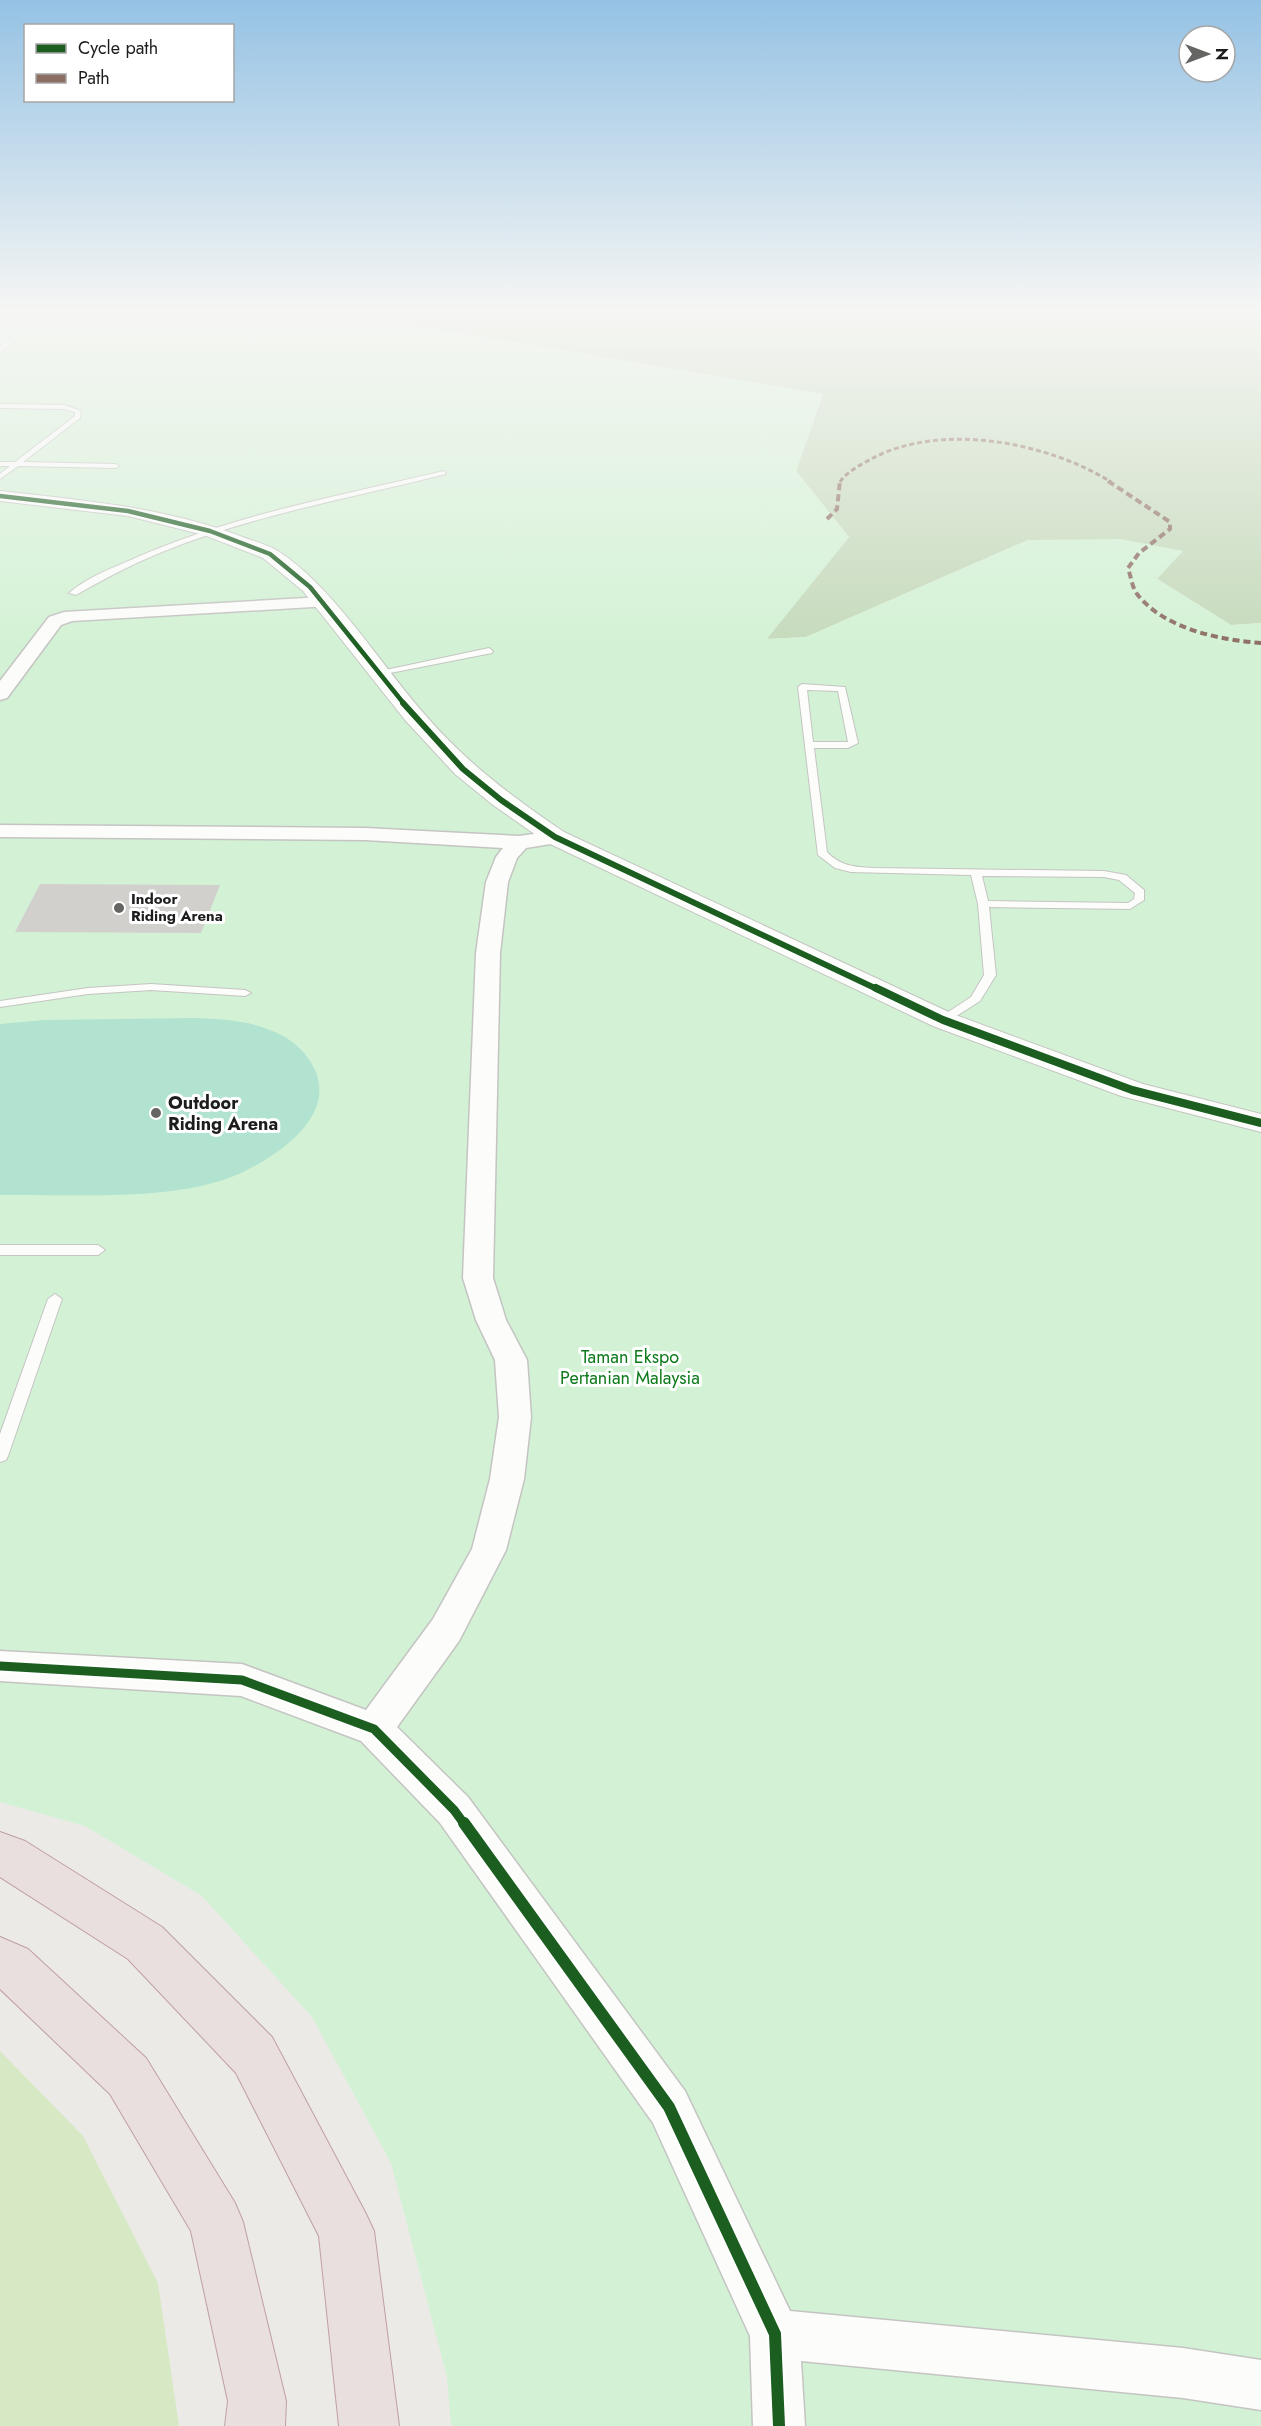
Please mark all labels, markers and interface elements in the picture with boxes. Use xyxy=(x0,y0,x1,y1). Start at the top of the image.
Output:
legend xyxy=(24,24,234,102)
north arrow xyxy=(1177,24,1237,84)
text: Cycle path xyxy=(78,35,158,61)
text: N xyxy=(1210,48,1233,60)
text: Path xyxy=(78,65,110,91)
place label: Indoor Riding Arena xyxy=(131,888,223,927)
marker: Indoor Riding Arena xyxy=(112,901,126,915)
place label: Outdoor Riding Arena xyxy=(168,1090,278,1137)
marker: Outdoor Riding Arena xyxy=(149,1106,163,1120)
park label: Taman Ekspo Pertanian Malaysia xyxy=(560,1344,700,1391)

